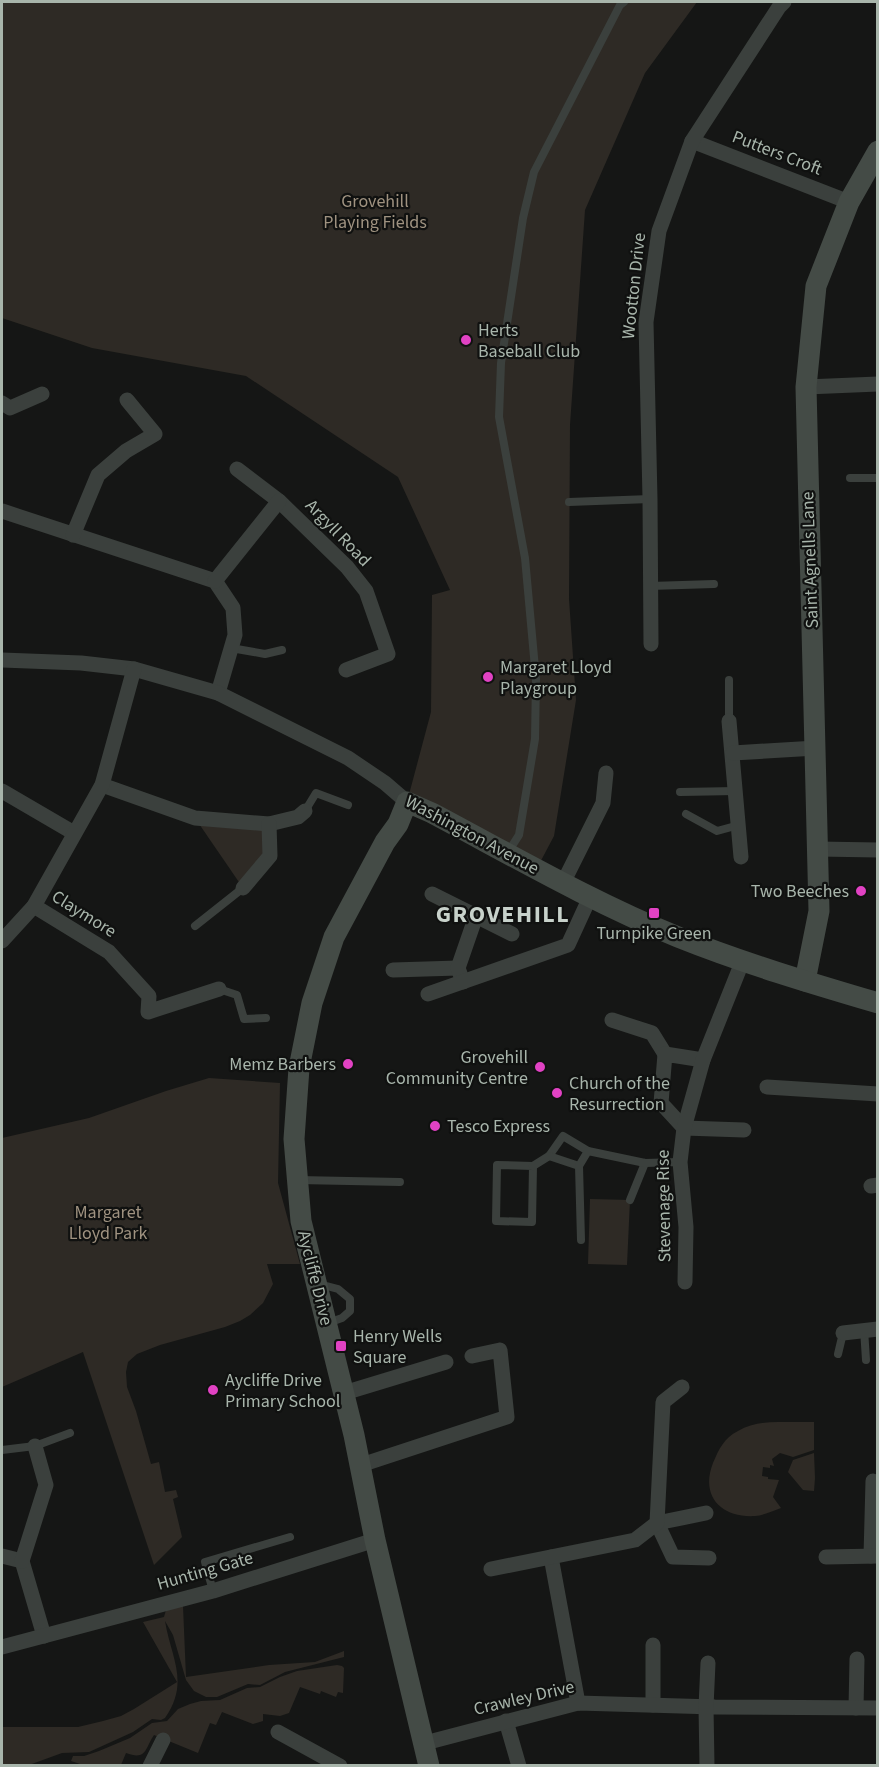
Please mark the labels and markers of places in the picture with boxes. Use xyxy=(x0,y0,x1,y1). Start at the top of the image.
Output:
place label: Herts Baseball Club xyxy=(478,318,580,364)
marker: Herts Baseball Club xyxy=(459,333,473,347)
place label: Margaret Lloyd Playgroup xyxy=(500,655,612,701)
marker: Margaret Lloyd Playgroup xyxy=(481,670,495,684)
place label: Two Beeches xyxy=(751,879,849,904)
marker: Two Beeches xyxy=(854,884,868,898)
marker: Turnpike Green xyxy=(647,906,661,920)
place label: Turnpike Green xyxy=(596,921,712,946)
place label: Grovehill Community Centre xyxy=(386,1045,528,1091)
place label: Memz Barbers xyxy=(229,1052,336,1077)
marker: Memz Barbers xyxy=(341,1057,355,1071)
marker: Grovehill Community Centre xyxy=(533,1060,547,1074)
place label: Church of the Resurrection xyxy=(569,1071,670,1117)
marker: Church of the Resurrection xyxy=(550,1086,564,1100)
place label: Tesco Express xyxy=(447,1114,550,1139)
marker: Tesco Express xyxy=(428,1119,442,1133)
place label: Henry Wells Square xyxy=(353,1324,442,1370)
marker: Henry Wells Square xyxy=(334,1339,348,1353)
place label: Aycliffe Drive Primary School xyxy=(225,1368,340,1414)
marker: Aycliffe Drive Primary School xyxy=(206,1383,220,1397)

